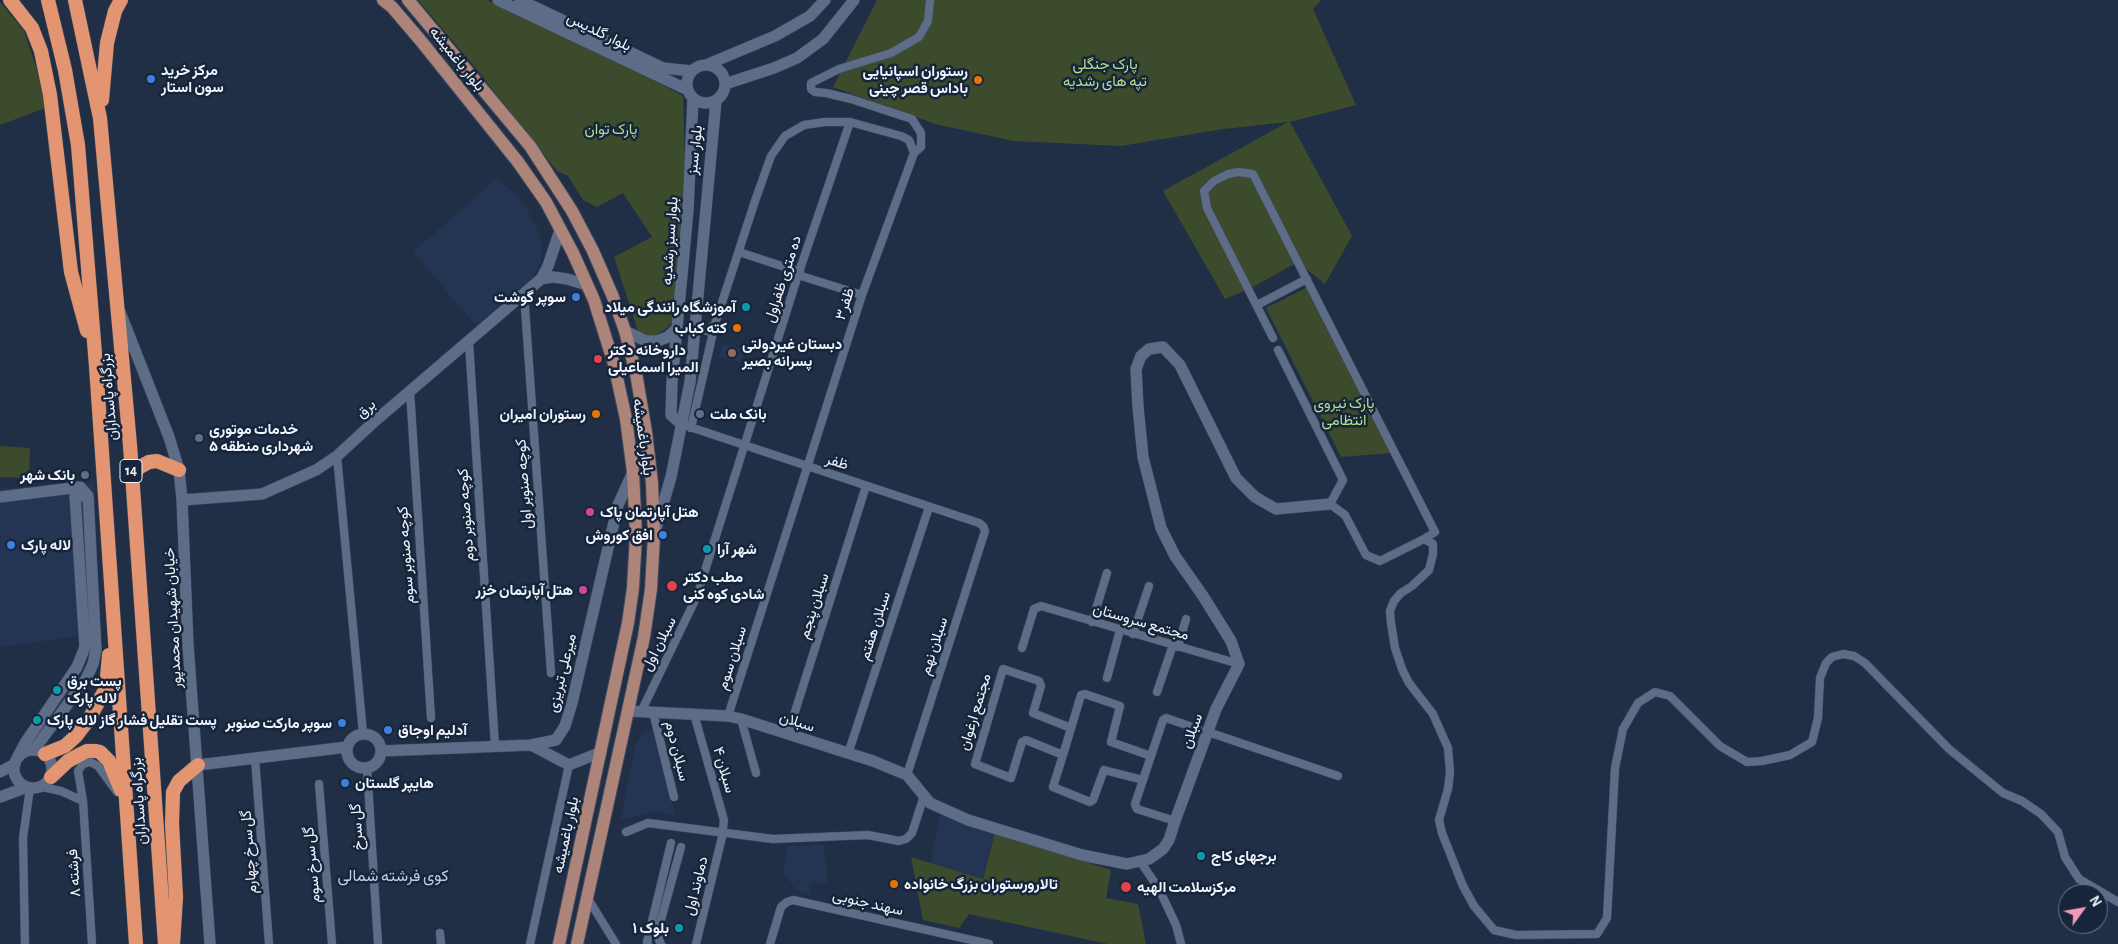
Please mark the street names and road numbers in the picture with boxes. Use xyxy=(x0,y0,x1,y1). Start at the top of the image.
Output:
street label: بلوار گلدیس xyxy=(564,9,634,55)
street label: بلوار باغمیشه xyxy=(426,23,488,95)
street label: بلوار سبز xyxy=(683,124,707,176)
street label: بلوار سبز رشدیه xyxy=(658,196,682,286)
street label: ده متری ظفراول xyxy=(760,233,806,325)
street label: ظفر۳ xyxy=(831,286,859,322)
street label: بزرگراه پاسداران xyxy=(96,353,122,441)
street label: برق xyxy=(352,396,380,422)
street label: بلوار باغمیشه xyxy=(629,397,657,477)
street label: کوچه صنوبر اول xyxy=(512,438,536,530)
street label: ظفر xyxy=(823,450,851,474)
road number: 14 xyxy=(120,460,142,482)
street label: کوچه صنوبر دوم xyxy=(454,468,478,562)
street label: کوچه صنوبر سوم xyxy=(394,505,418,605)
street label: خیابان شهیدان محمدپور xyxy=(160,547,186,689)
street label: سبلان پنجم xyxy=(795,571,833,641)
street label: سبلان هفتم xyxy=(855,589,895,663)
street label: مجتمع سروستان xyxy=(1091,600,1191,644)
street label: سبلان اول xyxy=(638,614,680,674)
street label: سبلان نهم xyxy=(916,615,952,677)
street label: سبلان سوم xyxy=(713,624,751,692)
street label: میرعلی تبریزی xyxy=(544,632,580,714)
street label: مجتمع ارغوان xyxy=(955,671,995,753)
street label: سبلان xyxy=(777,708,817,736)
street label: سبلان xyxy=(1177,711,1207,751)
street label: سبلان دوم xyxy=(661,719,693,783)
street label: سبلان ۴ xyxy=(709,745,739,795)
street label: بزرگراه پاسداران xyxy=(127,757,151,845)
street label: بلوار باغمیشه xyxy=(549,795,583,875)
street label: گل سرخ xyxy=(347,803,367,851)
street label: گل سرخ چهارم xyxy=(237,810,261,894)
street label: گل سرخ سوم xyxy=(300,826,324,904)
street label: فرشته ۸ xyxy=(63,848,85,898)
street label: دماوند اول xyxy=(680,855,712,917)
street label: سهند جنوبی xyxy=(831,886,905,920)

